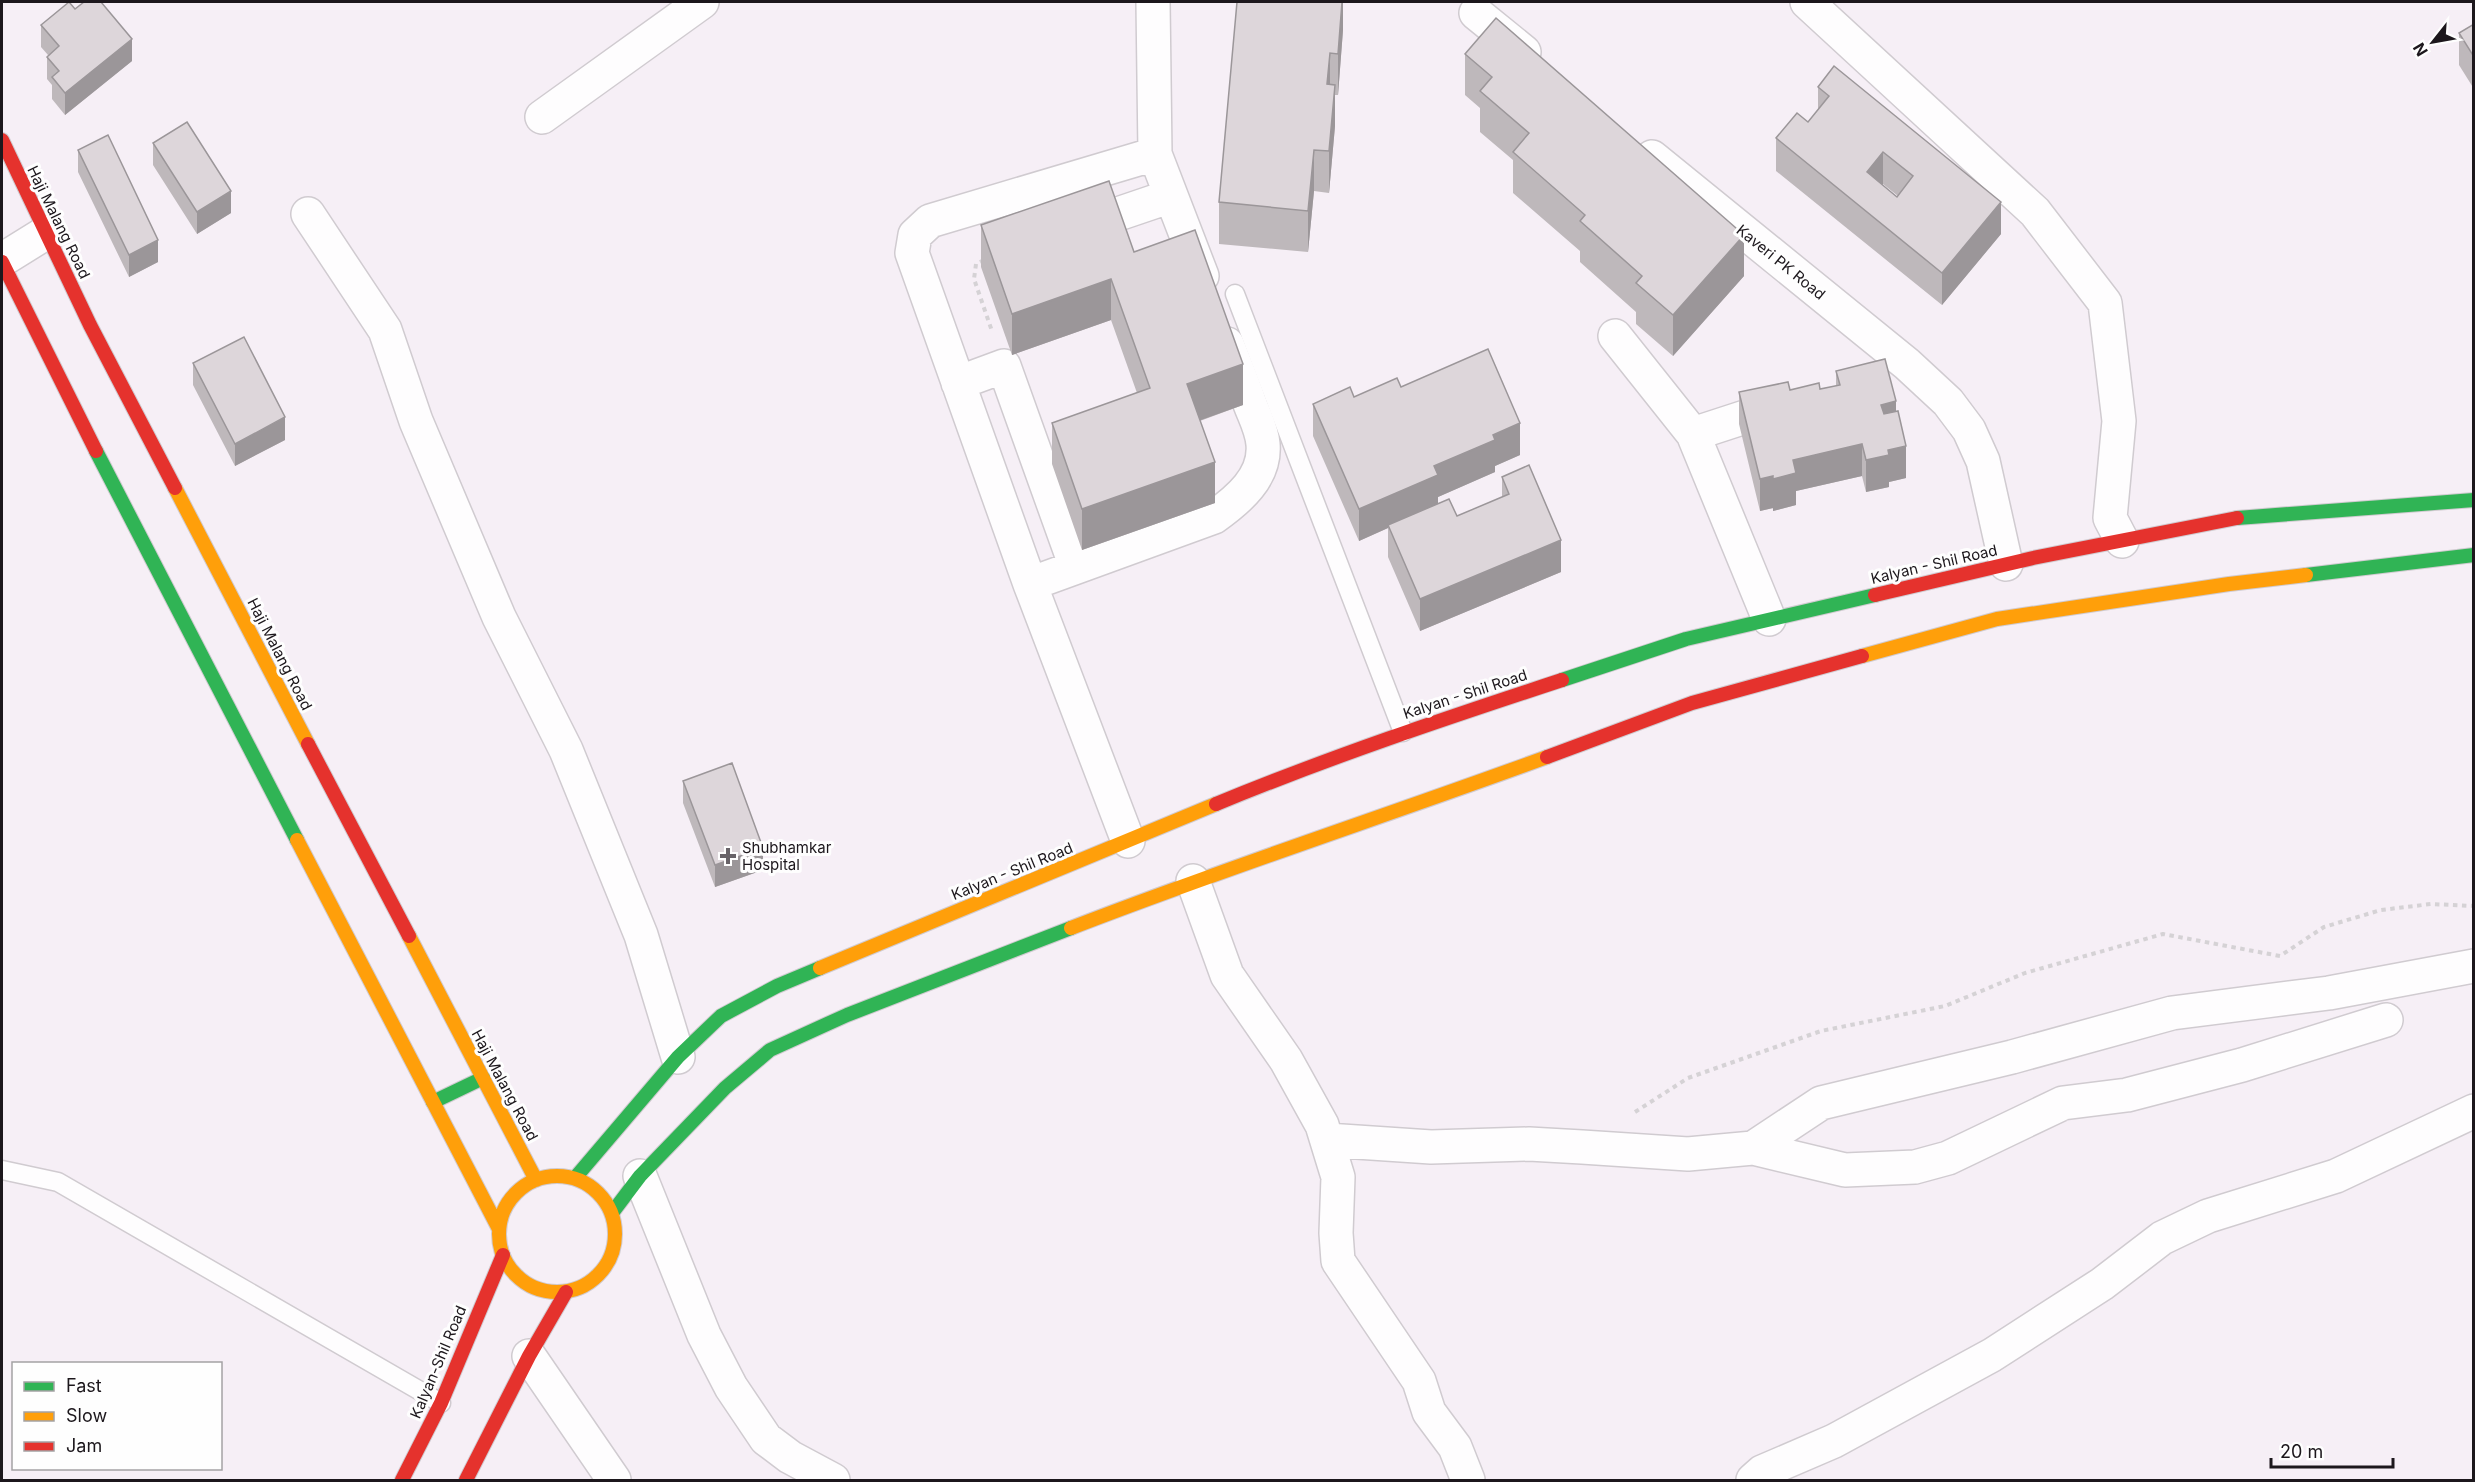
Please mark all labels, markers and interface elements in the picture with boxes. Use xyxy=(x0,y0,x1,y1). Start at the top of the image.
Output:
north arrow xyxy=(2403,12,2463,72)
text: N xyxy=(2408,39,2432,60)
street label: Haji Malang Road xyxy=(23,162,95,282)
street label: Kaveri PK Road xyxy=(1733,220,1829,304)
street label: Kalyan - Shil Road xyxy=(1869,540,1999,588)
street label: Haji Malang Road xyxy=(243,595,317,713)
street label: Kalyan - Shil Road xyxy=(1401,665,1529,723)
place label: Shubhamkar Hospital xyxy=(742,838,832,874)
street label: Kalyan - Shil Road xyxy=(948,838,1076,904)
marker: Shubhamkar Hospital xyxy=(719,847,737,865)
street label: Haji Malang Road xyxy=(468,1026,542,1144)
street label: Kalyan-Shil Road xyxy=(406,1303,470,1421)
legend xyxy=(12,1362,222,1470)
text: Fast xyxy=(66,1375,102,1396)
text: Slow xyxy=(66,1405,107,1426)
scale bar xyxy=(2271,1431,2392,1469)
text: Jam xyxy=(66,1435,102,1456)
text: 20 m xyxy=(2280,1441,2323,1462)

